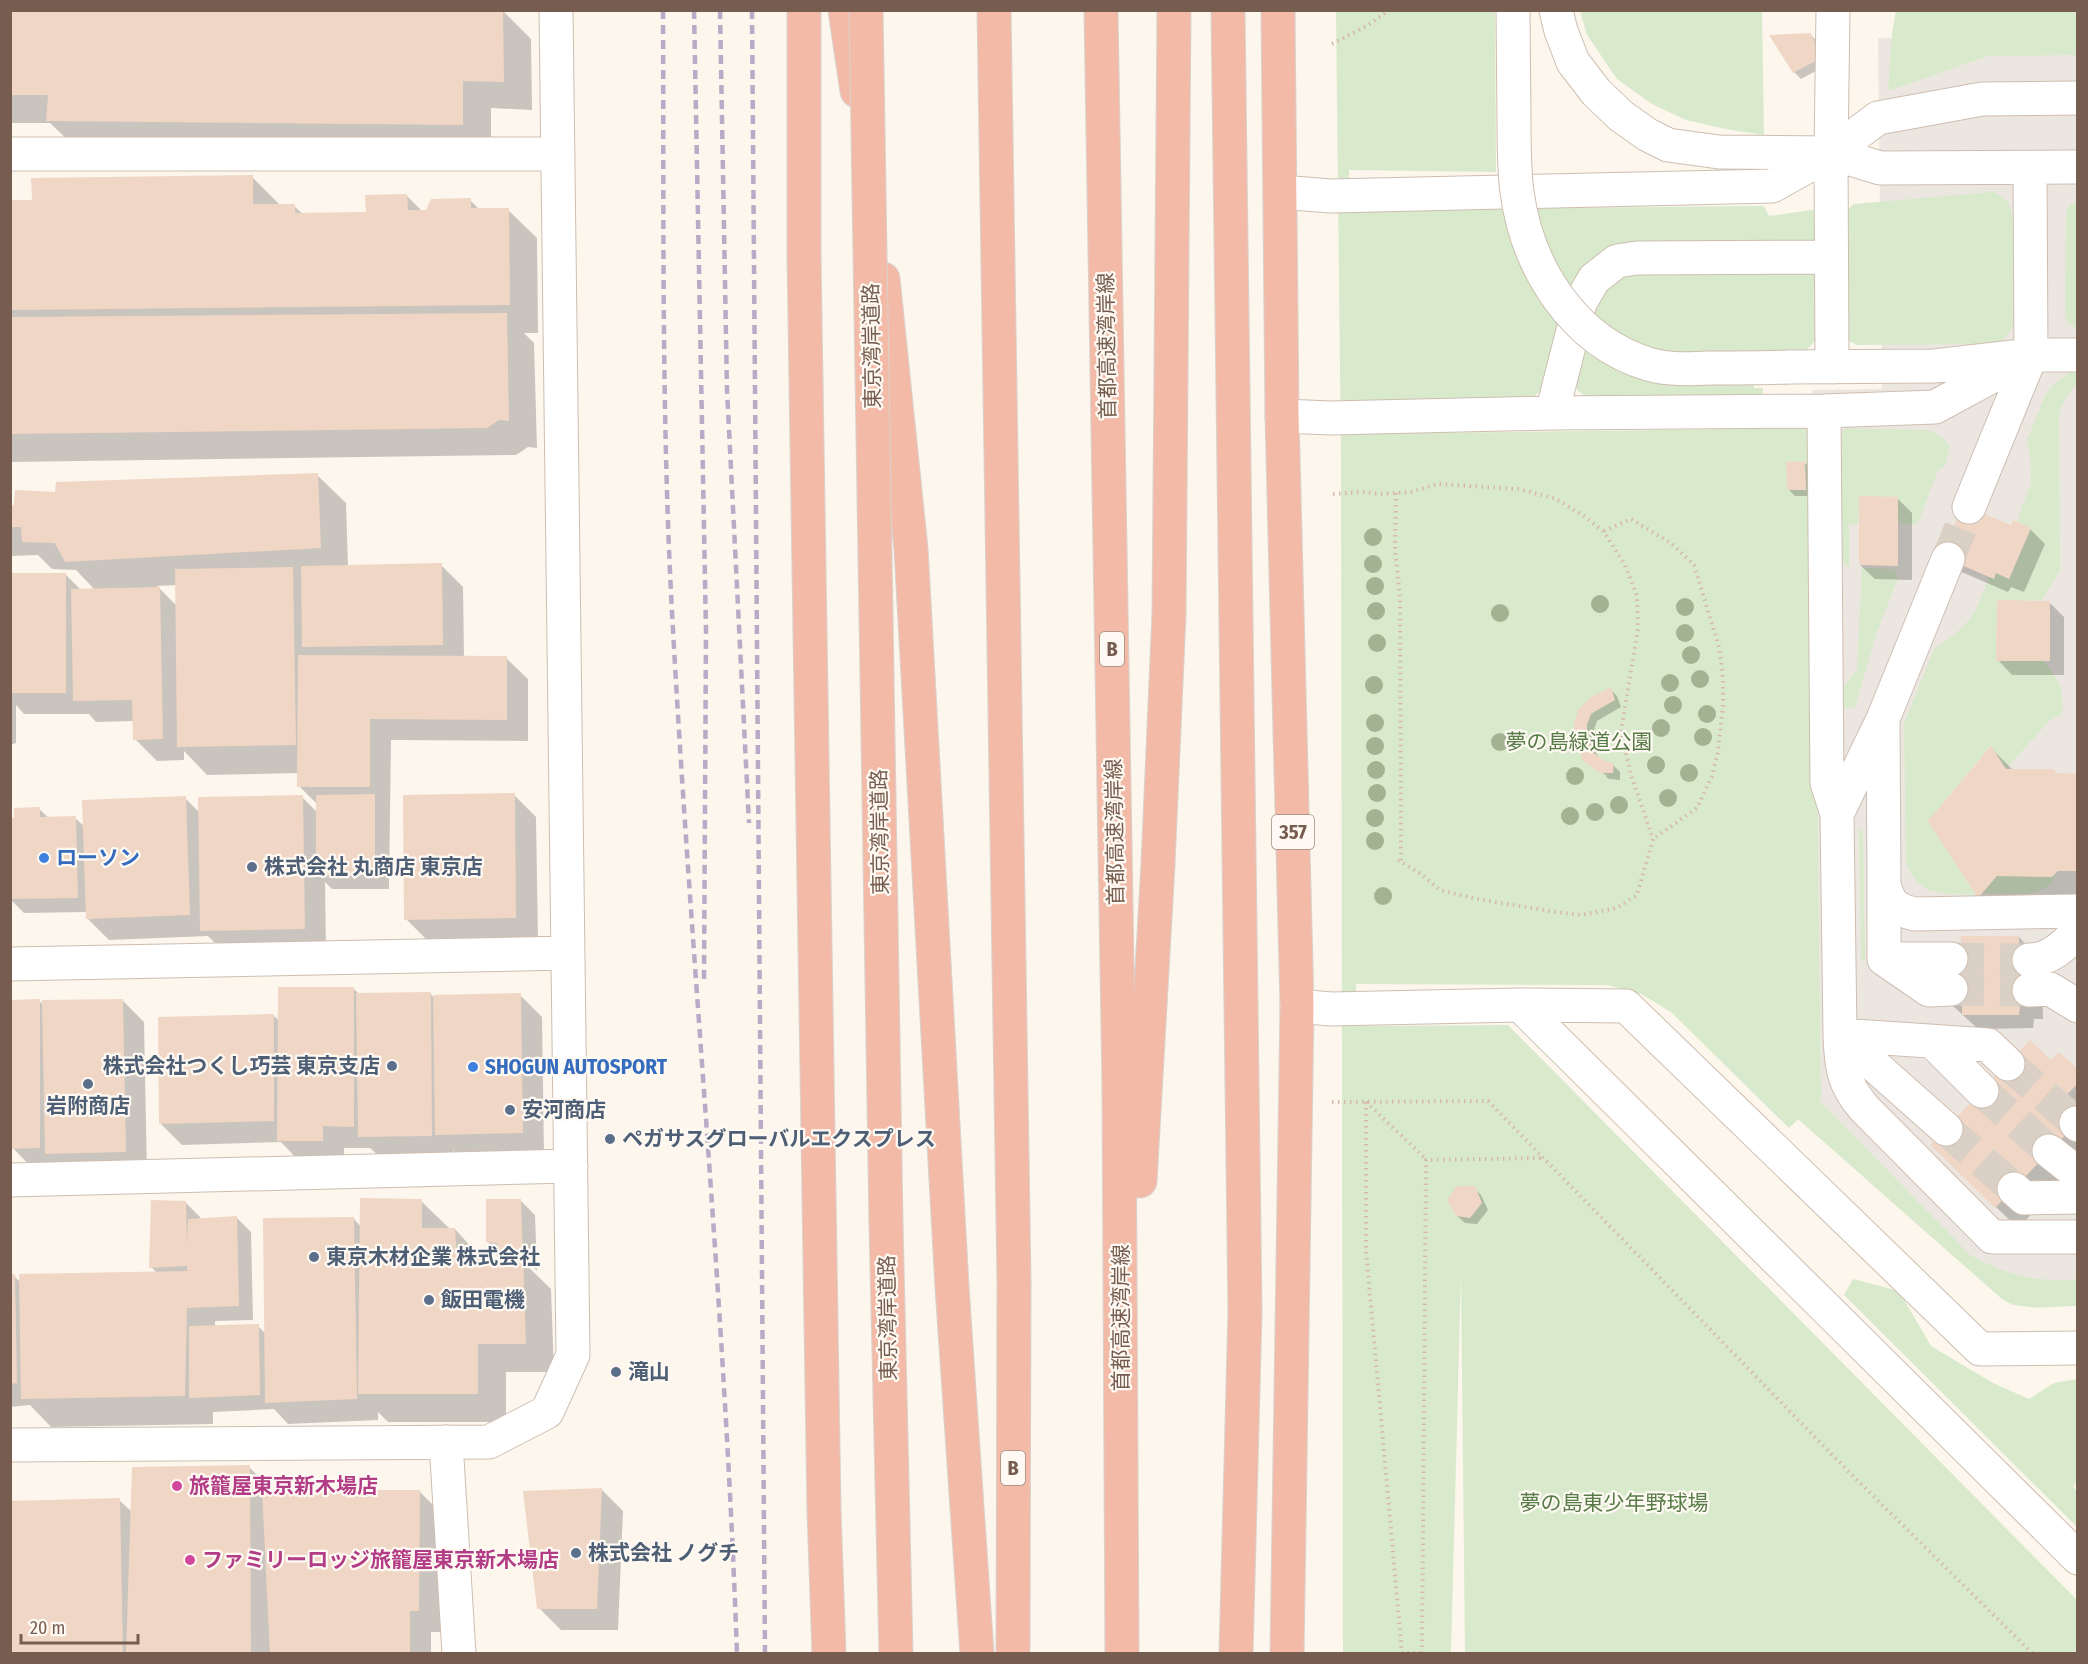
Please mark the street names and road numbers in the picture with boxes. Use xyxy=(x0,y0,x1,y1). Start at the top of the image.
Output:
street label: 首都高速湾岸線 xyxy=(1093,272,1121,420)
street label: 東京湾岸道路 xyxy=(858,283,886,409)
road number: B xyxy=(1100,632,1124,666)
street label: 首都高速湾岸線 xyxy=(1101,758,1129,906)
street label: 東京湾岸道路 xyxy=(866,769,894,895)
road number: 357 xyxy=(1272,815,1314,849)
street label: 首都高速湾岸線 xyxy=(1108,1245,1134,1392)
street label: 東京湾岸道路 xyxy=(874,1255,902,1381)
road number: B xyxy=(1001,1451,1025,1485)

